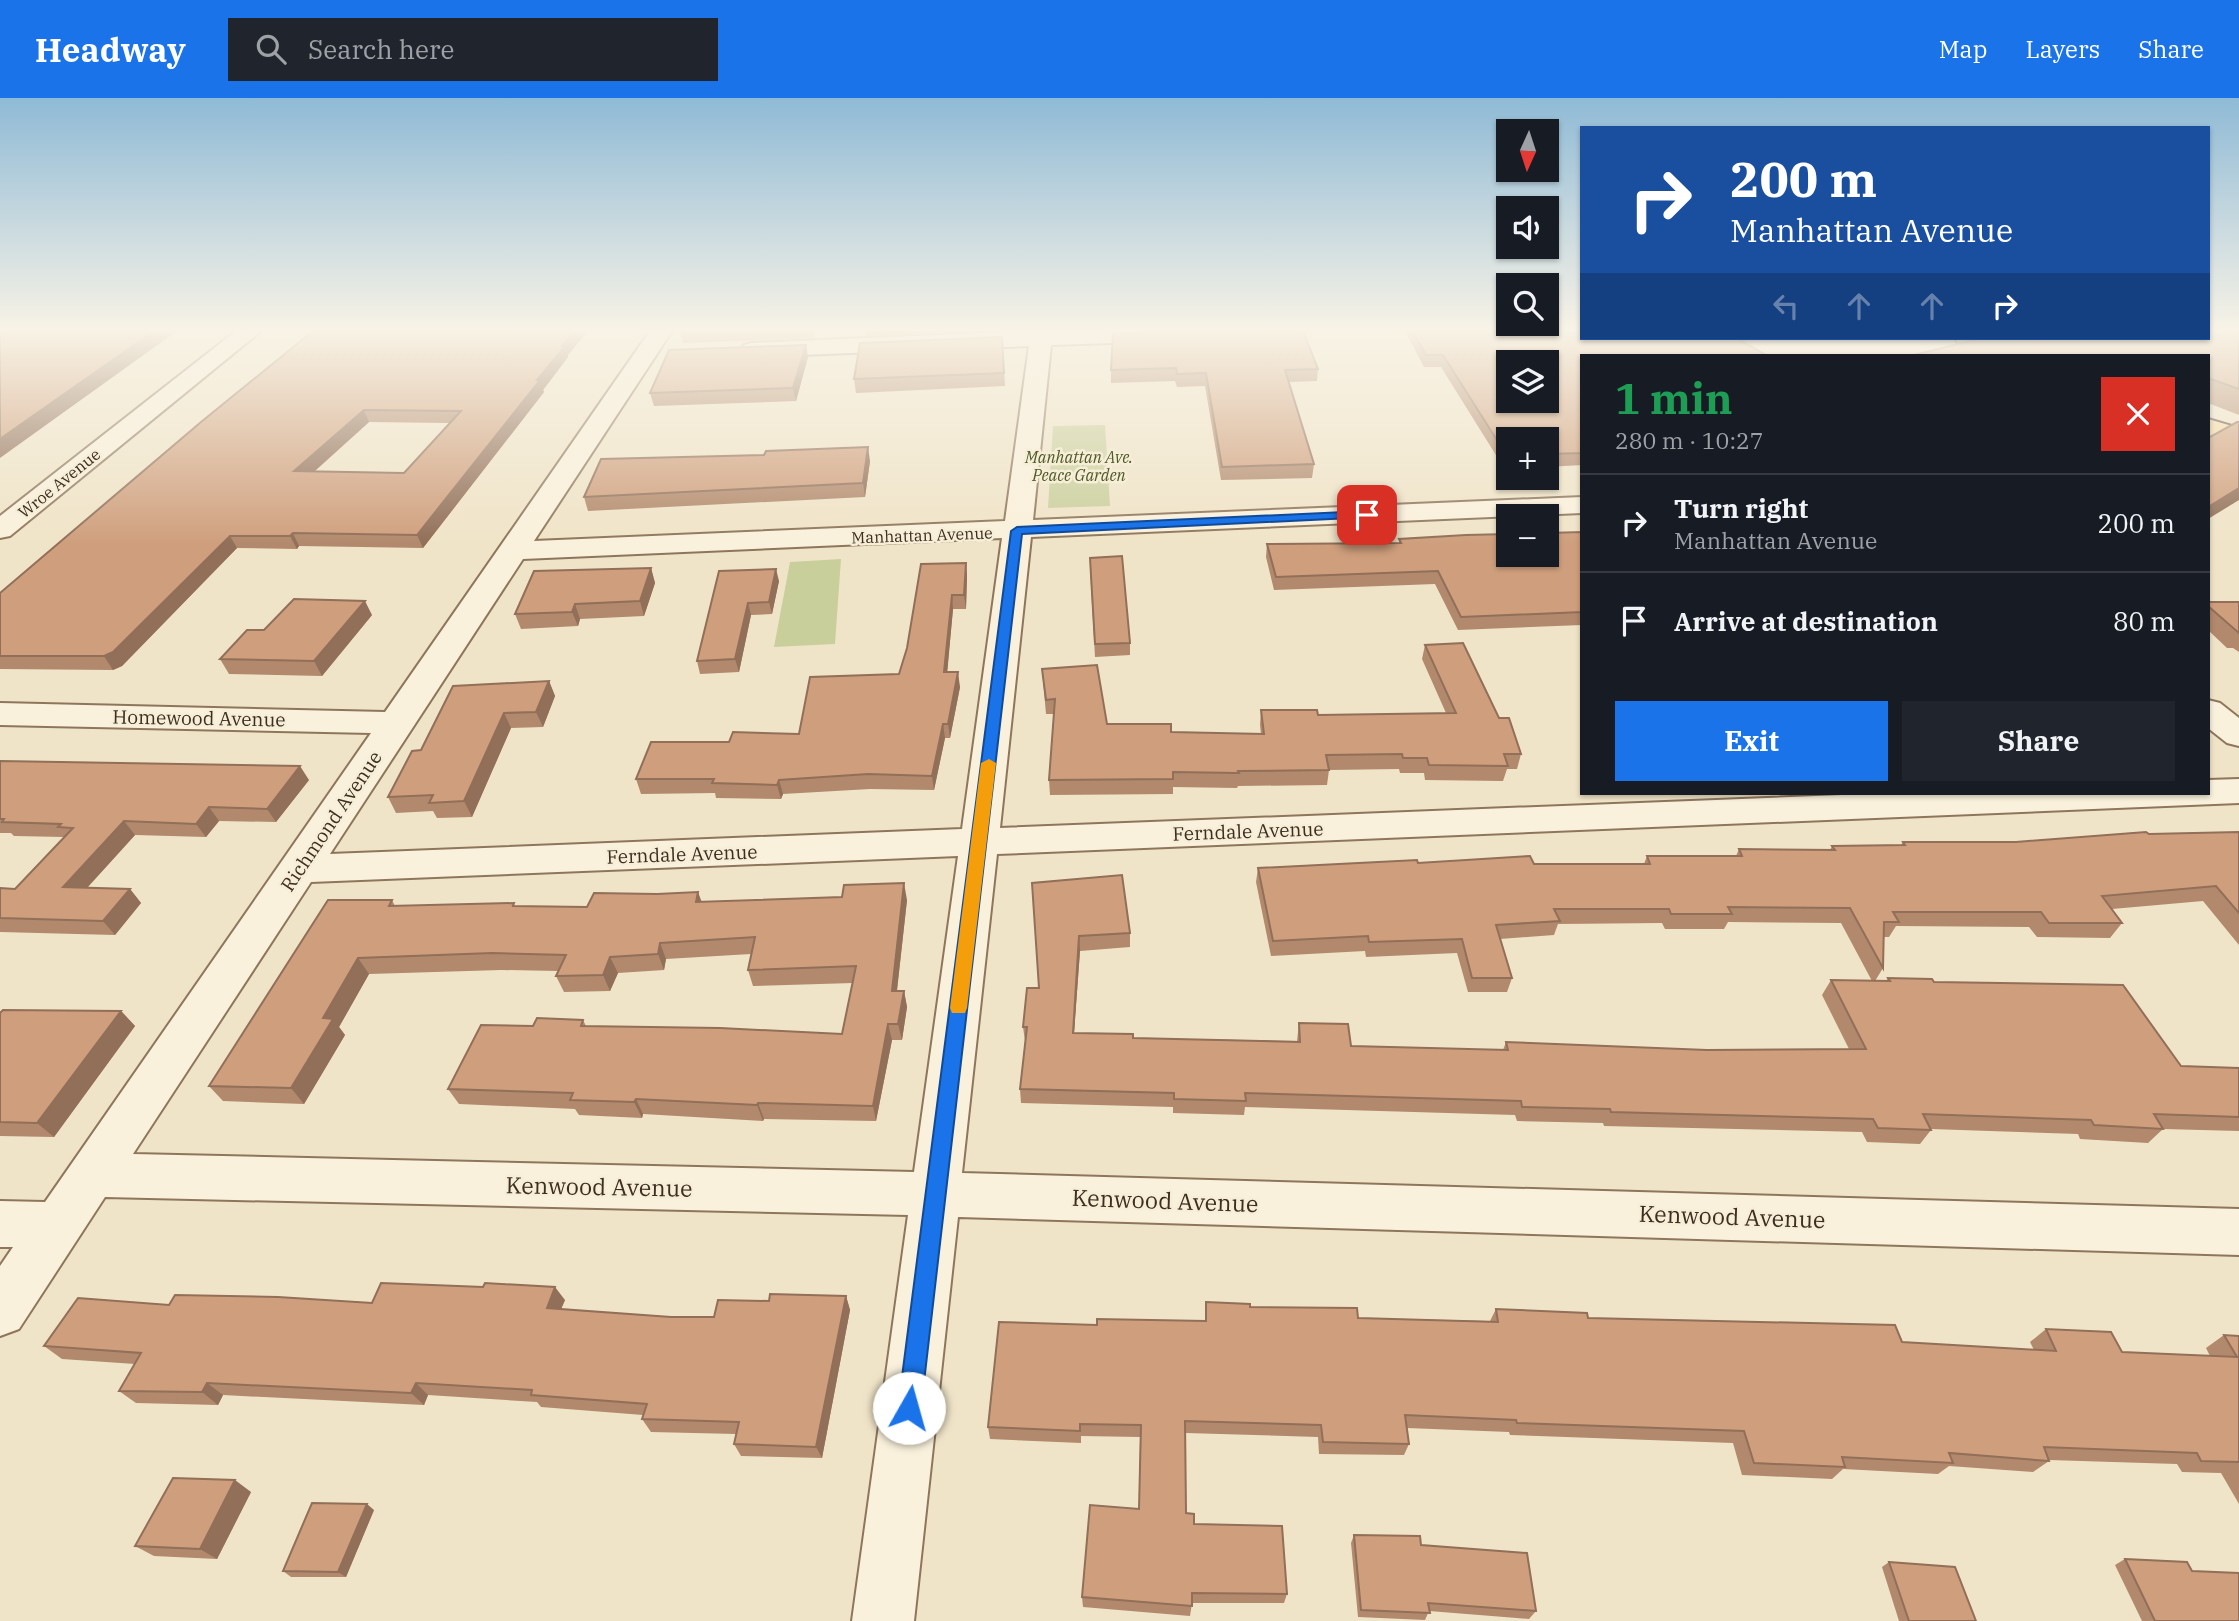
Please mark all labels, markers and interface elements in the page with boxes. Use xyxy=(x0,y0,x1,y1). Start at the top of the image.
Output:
search box xyxy=(228,18,718,81)
text: Headway xyxy=(35,28,186,71)
icon: search xyxy=(252,30,290,68)
text: Search here xyxy=(308,32,454,66)
text: Map xyxy=(1939,33,1987,65)
text: Layers xyxy=(2025,33,2100,65)
text: Share xyxy=(2138,33,2204,65)
north arrow xyxy=(1496,119,1559,182)
map controls xyxy=(1496,119,1559,567)
text: 200 m xyxy=(1730,147,1877,210)
icon: right xyxy=(1615,154,1706,245)
button: sound xyxy=(1496,196,1559,259)
text: Manhattan Avenue xyxy=(1730,209,2013,251)
button: search xyxy=(1496,273,1559,336)
icon: left xyxy=(1767,287,1805,325)
icon: ahead xyxy=(1840,287,1878,325)
icon: ahead xyxy=(1913,287,1951,325)
icon: right xyxy=(1986,287,2024,325)
button: layers xyxy=(1496,350,1559,413)
text: 1 min xyxy=(1615,371,1733,426)
button: close xyxy=(2101,377,2175,451)
text: 280 m · 10:27 xyxy=(1615,425,1764,455)
button: + xyxy=(1496,427,1559,490)
street label: Wroe Avenue xyxy=(14,444,104,522)
park label: Manhattan Ave. Peace Garden xyxy=(1024,447,1133,485)
pin xyxy=(1337,485,1397,545)
text: Turn right xyxy=(1674,491,1808,525)
icon: arrive xyxy=(1348,496,1386,534)
button: − xyxy=(1496,504,1559,567)
icon: right xyxy=(1615,504,1653,542)
text: 200 m xyxy=(2097,506,2175,540)
street label: Manhattan Avenue xyxy=(851,523,993,547)
text: Manhattan Avenue xyxy=(1674,525,1877,555)
icon: arrive xyxy=(1615,602,1653,640)
text: Arrive at destination xyxy=(1674,604,1938,638)
text: 80 m xyxy=(2113,604,2175,638)
button: Exit xyxy=(1615,701,1888,781)
button: Share xyxy=(1902,701,2175,781)
street label: Homewood Avenue xyxy=(112,704,286,732)
street label: Richmond Avenue xyxy=(275,746,387,896)
street label: Ferndale Avenue xyxy=(1172,816,1324,846)
street label: Ferndale Avenue xyxy=(606,839,758,869)
street label: Kenwood Avenue xyxy=(505,1169,693,1203)
street label: Kenwood Avenue xyxy=(1071,1182,1259,1218)
street label: Kenwood Avenue xyxy=(1638,1198,1826,1234)
position arrow xyxy=(872,1371,946,1445)

